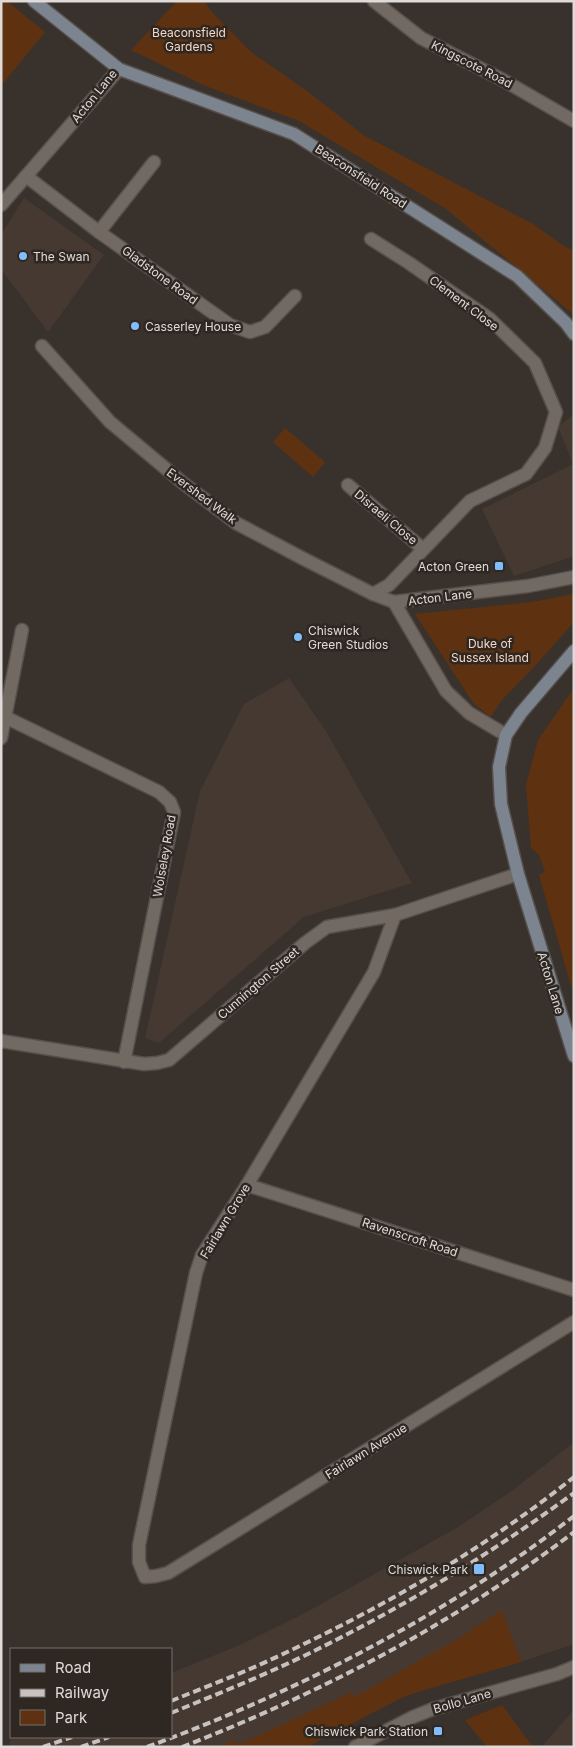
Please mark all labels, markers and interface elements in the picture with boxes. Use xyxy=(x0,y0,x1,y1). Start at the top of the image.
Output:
park label: Beaconsfield Gardens xyxy=(152,25,226,54)
street label: Kingscote Road xyxy=(429,37,515,91)
street label: Acton Lane xyxy=(68,66,120,126)
street label: Beaconsfield Road xyxy=(312,141,410,211)
street label: Gladstone Road xyxy=(119,243,201,307)
place label: The Swan xyxy=(33,249,90,264)
marker: The Swan xyxy=(17,250,29,262)
street label: Clement Close xyxy=(426,272,502,334)
place label: Casserley House xyxy=(145,319,241,334)
marker: Casserley House xyxy=(129,320,141,332)
street label: Evershed Walk xyxy=(164,465,240,527)
street label: Disraeli Close xyxy=(351,486,421,548)
place label: Acton Green xyxy=(418,559,489,574)
marker: Acton Green xyxy=(493,560,505,572)
street label: Acton Lane xyxy=(407,586,473,608)
place label: Chiswick Green Studios xyxy=(308,623,388,652)
marker: Chiswick Green Studios xyxy=(292,631,304,643)
park label: Duke of Sussex Island xyxy=(451,636,529,665)
street label: Wolseley Road xyxy=(149,814,179,898)
street label: Cunnington Street xyxy=(214,944,302,1022)
street label: Acton Lane xyxy=(534,950,568,1016)
street label: Fairlawn Grove xyxy=(197,1181,253,1261)
street label: Ravenscroft Road xyxy=(360,1214,460,1260)
street label: Fairlawn Avenue xyxy=(322,1420,410,1482)
place label: Chiswick Park xyxy=(388,1562,468,1577)
marker: Chiswick Park xyxy=(472,1562,486,1576)
legend xyxy=(10,1648,172,1738)
text: Road xyxy=(55,1658,91,1677)
text: Railway xyxy=(55,1683,110,1702)
street label: Bollo Lane xyxy=(432,1686,492,1716)
text: Park xyxy=(55,1708,88,1727)
place label: Chiswick Park Station xyxy=(305,1724,428,1739)
marker: Chiswick Park Station xyxy=(432,1725,444,1737)

